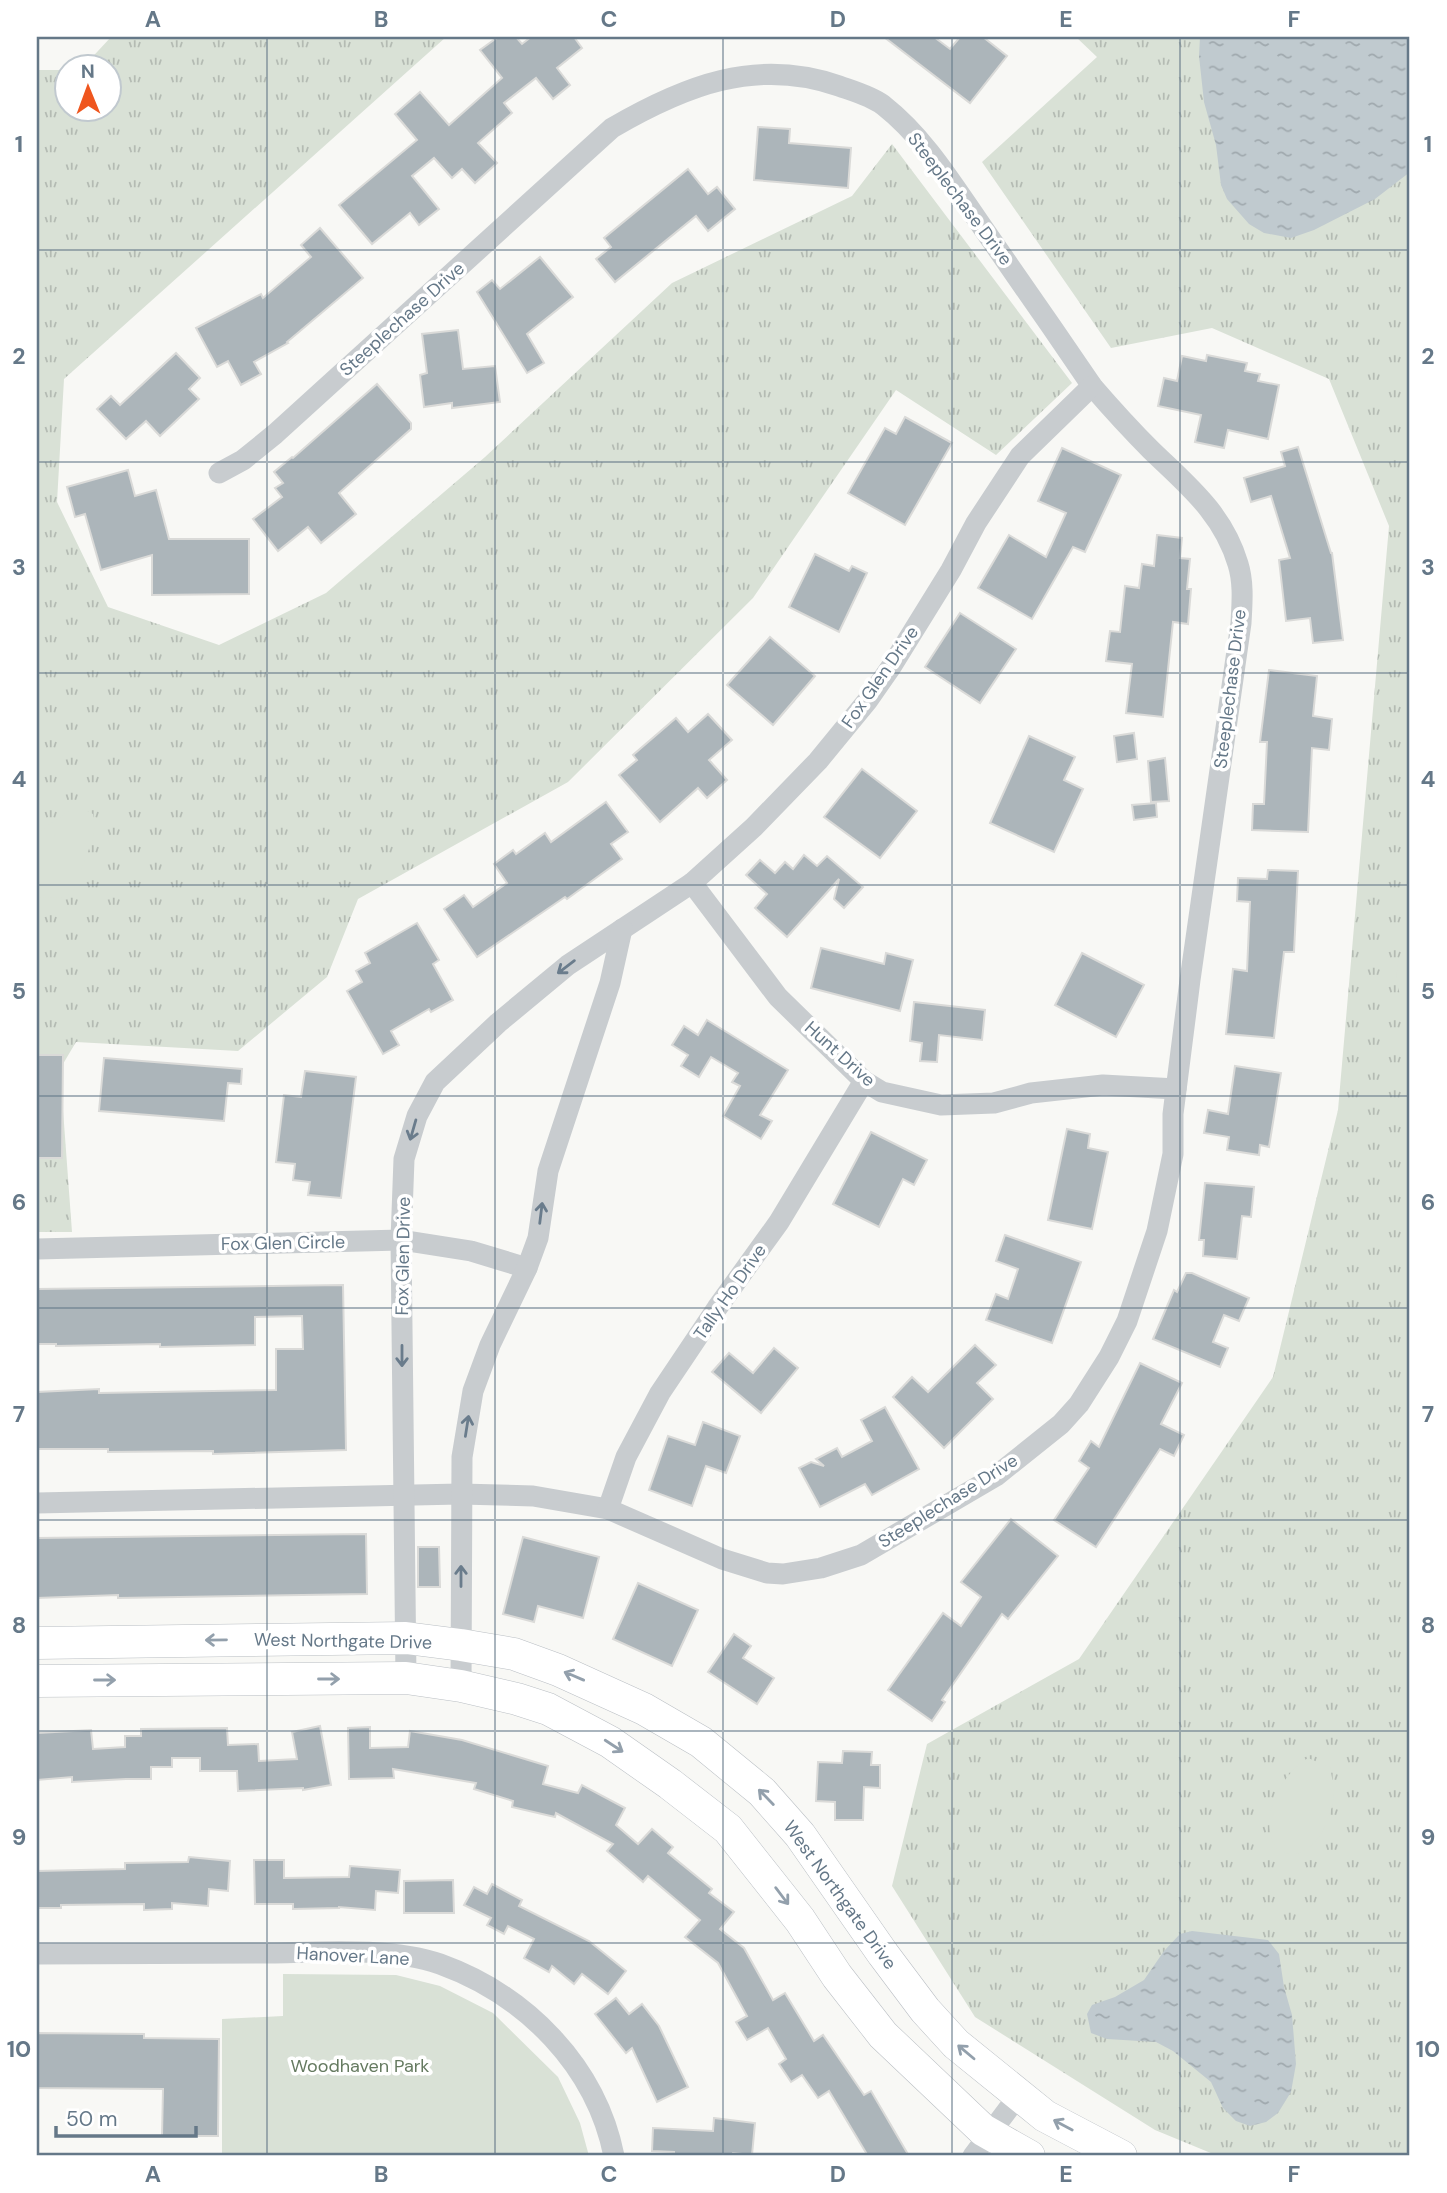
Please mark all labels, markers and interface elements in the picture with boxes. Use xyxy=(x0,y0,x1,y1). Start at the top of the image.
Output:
text: A xyxy=(145,4,161,34)
text: B xyxy=(374,4,388,34)
text: C xyxy=(601,4,617,34)
text: D xyxy=(830,4,846,34)
text: E xyxy=(1059,4,1073,34)
text: F xyxy=(1288,4,1301,34)
north arrow xyxy=(52,52,122,122)
text: N xyxy=(81,59,95,84)
street label: Steeplechase Drive xyxy=(902,128,1018,270)
text: 1 xyxy=(15,129,23,159)
text: 1 xyxy=(1424,129,1432,159)
street label: Steeplechase Drive xyxy=(334,256,470,382)
text: 2 xyxy=(12,341,26,371)
text: 2 xyxy=(1421,341,1435,371)
text: 3 xyxy=(12,552,26,582)
text: 3 xyxy=(1421,552,1435,582)
street label: Steeplechase Drive xyxy=(1208,608,1252,770)
street label: Fox Glen Drive xyxy=(836,621,924,733)
text: 4 xyxy=(12,764,27,794)
text: 4 xyxy=(1421,764,1436,794)
one-way arrow xyxy=(557,960,576,975)
text: 5 xyxy=(12,976,26,1006)
text: 5 xyxy=(1421,976,1435,1006)
street label: Hunt Drive xyxy=(800,1016,880,1092)
one-way arrow xyxy=(405,1119,418,1141)
text: 6 xyxy=(12,1187,26,1217)
text: 6 xyxy=(1421,1187,1435,1217)
street label: Fox Glen Drive xyxy=(390,1196,416,1316)
one-way arrow xyxy=(534,1202,547,1224)
street label: Fox Glen Circle xyxy=(221,1230,345,1256)
street label: Tally Ho Drive xyxy=(688,1239,772,1345)
one-way arrow xyxy=(395,1345,409,1368)
text: 7 xyxy=(13,1399,25,1429)
text: 7 xyxy=(1422,1399,1434,1429)
one-way arrow xyxy=(461,1415,474,1438)
street label: Steeplechase Drive xyxy=(874,1448,1022,1554)
one-way arrow xyxy=(454,1565,468,1588)
text: 8 xyxy=(12,1610,26,1640)
text: 8 xyxy=(1421,1610,1435,1640)
street label: West Northgate Drive xyxy=(254,1627,432,1655)
one-way arrow xyxy=(204,1633,227,1647)
one-way arrow xyxy=(564,1669,586,1682)
one-way arrow xyxy=(317,1672,340,1686)
one-way arrow xyxy=(93,1673,116,1687)
one-way arrow xyxy=(604,1738,623,1753)
one-way arrow xyxy=(757,1789,774,1806)
street label: West Northgate Drive xyxy=(778,1816,902,1974)
text: 9 xyxy=(12,1822,26,1852)
text: 9 xyxy=(1421,1822,1435,1852)
one-way arrow xyxy=(775,1886,789,1905)
street label: Hanover Lane xyxy=(296,1941,410,1971)
text: 10 xyxy=(7,2034,31,2064)
text: 10 xyxy=(1416,2034,1440,2064)
one-way arrow xyxy=(957,2045,975,2060)
park label: Woodhaven Park xyxy=(291,2054,429,2078)
scale bar xyxy=(56,2095,196,2139)
text: 50 m xyxy=(66,2105,117,2133)
one-way arrow xyxy=(1053,2118,1074,2131)
text: A xyxy=(145,2159,161,2189)
text: B xyxy=(374,2159,388,2189)
text: C xyxy=(601,2159,617,2189)
text: D xyxy=(830,2159,846,2189)
text: E xyxy=(1059,2159,1073,2189)
text: F xyxy=(1288,2159,1301,2189)

